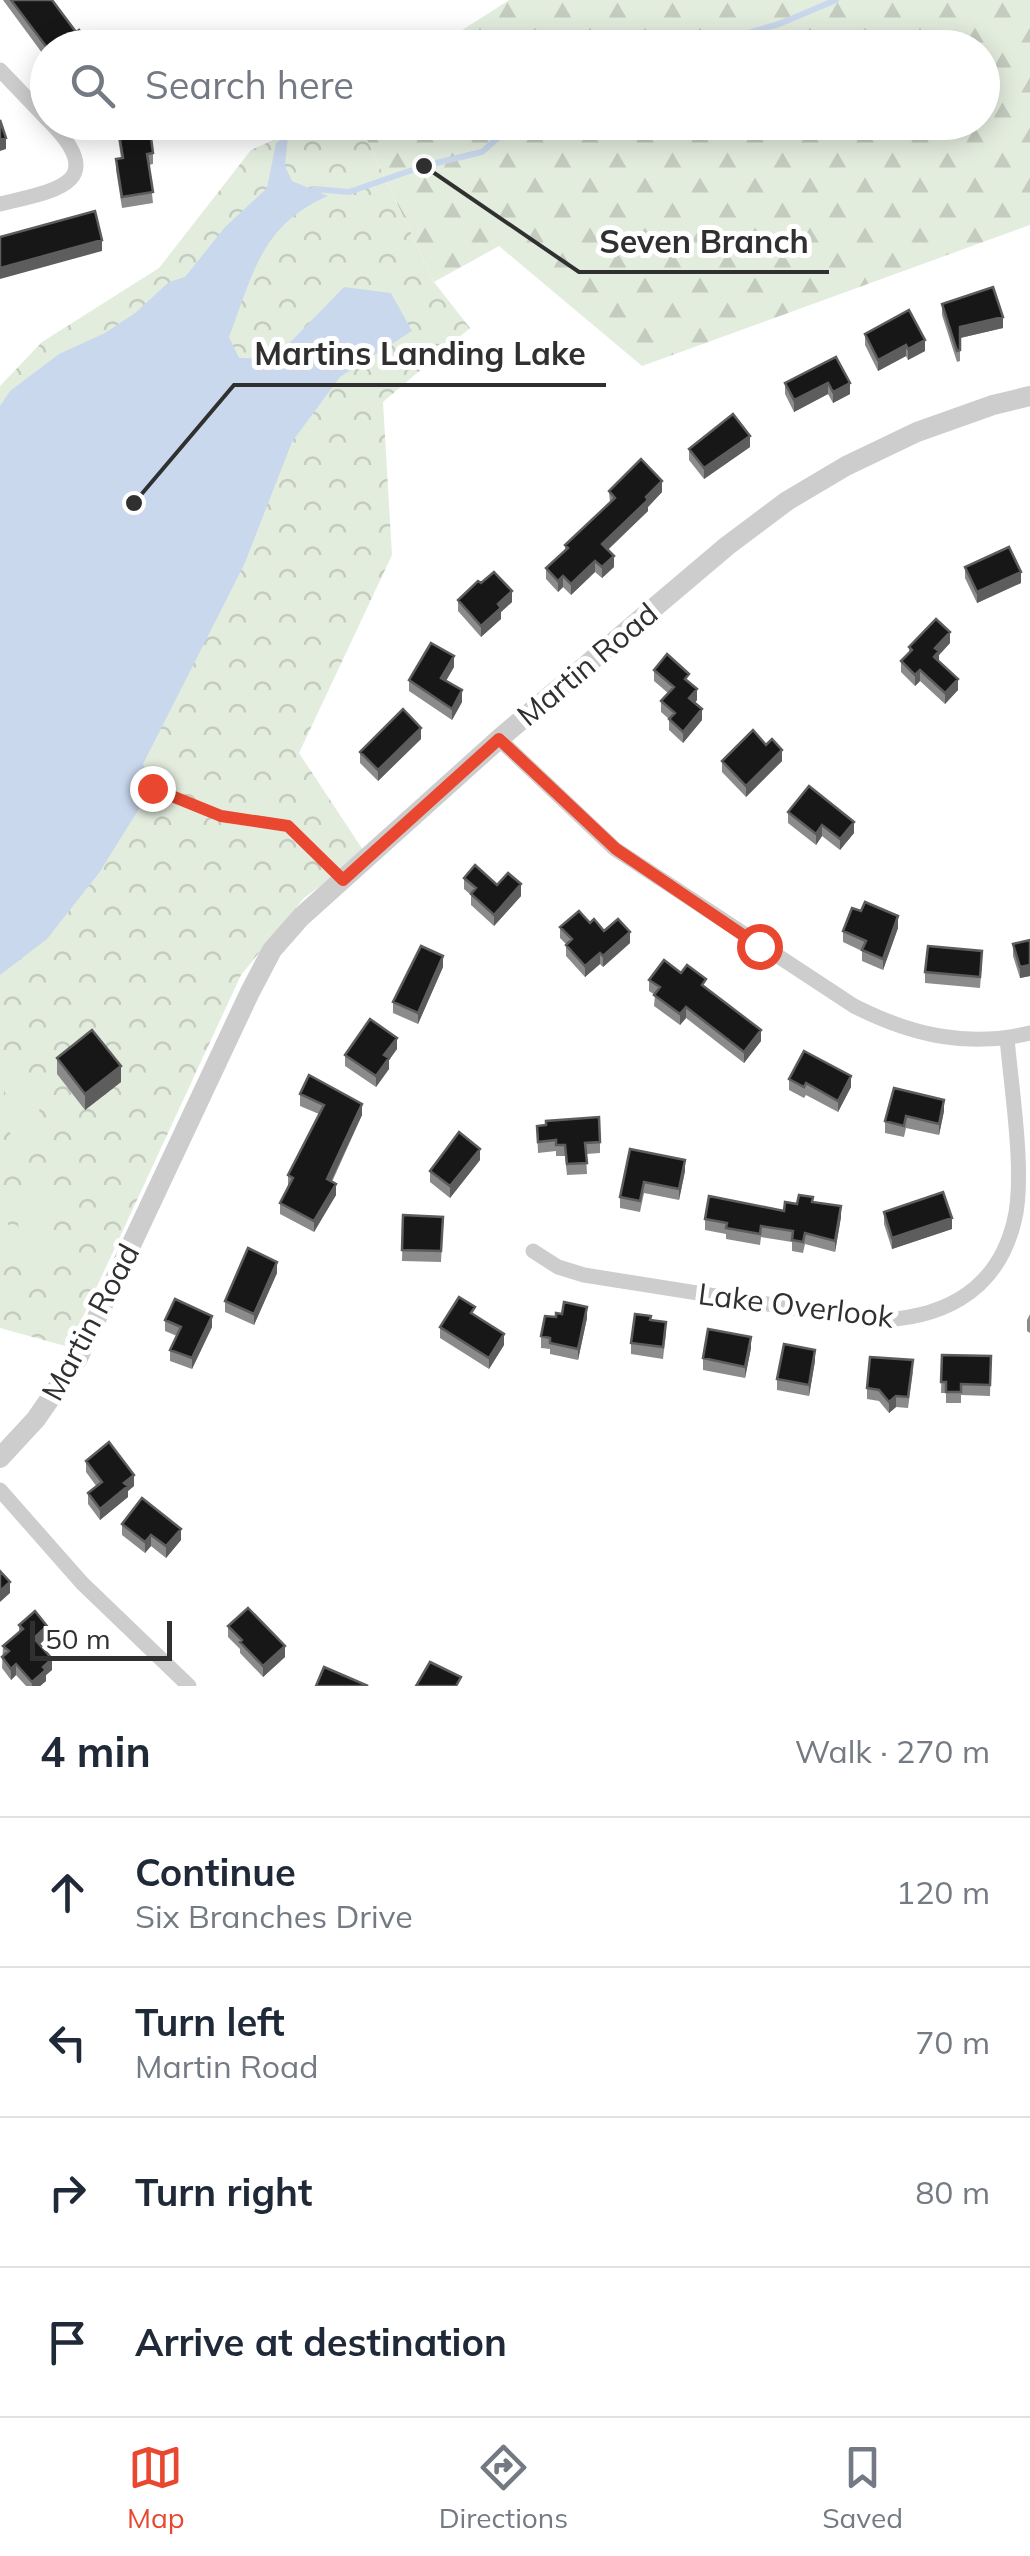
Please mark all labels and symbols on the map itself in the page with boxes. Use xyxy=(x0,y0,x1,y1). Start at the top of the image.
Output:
callout: Seven Branch xyxy=(579,210,829,272)
text: Seven Branch xyxy=(599,221,809,261)
callout: Martins Landing Lake xyxy=(234,323,606,385)
text: Martins Landing Lake xyxy=(254,333,586,373)
street label: Martin Road xyxy=(509,594,665,734)
route end xyxy=(130,766,176,812)
route start xyxy=(737,924,783,970)
street label: Martin Road xyxy=(33,1237,147,1407)
street label: Lake Overlook xyxy=(696,1274,896,1336)
scale bar xyxy=(30,1616,172,1660)

